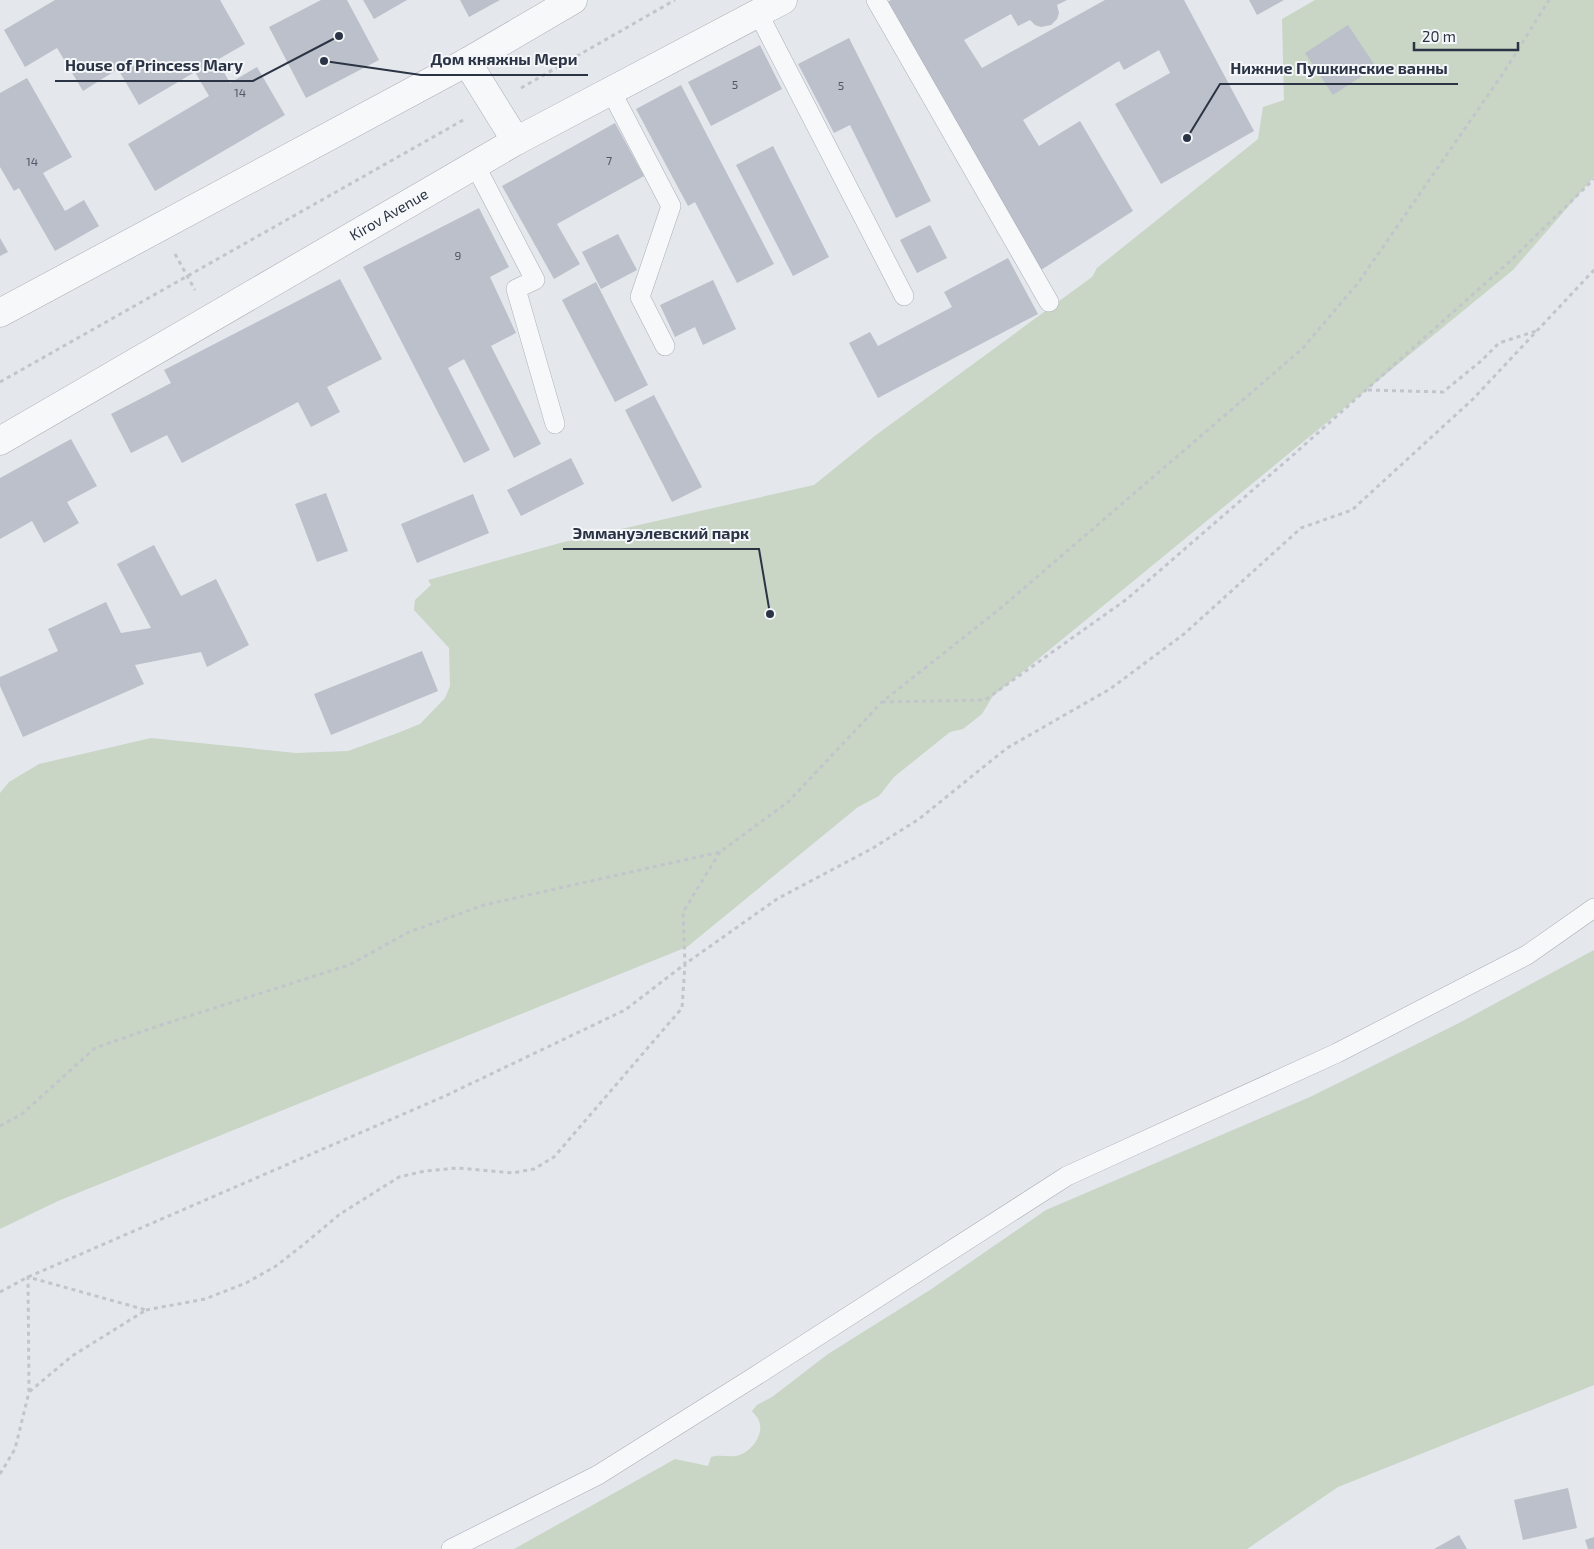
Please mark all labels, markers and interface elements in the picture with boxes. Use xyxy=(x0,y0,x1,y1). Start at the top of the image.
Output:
scale bar xyxy=(1414,20,1518,52)
text: 20 m xyxy=(1422,27,1456,45)
callout: Дом княжны Мери xyxy=(421,44,588,75)
text: Дом княжны Мери xyxy=(430,49,578,68)
callout: House of Princess Mary xyxy=(55,50,253,81)
callout: Нижние Пушкинские ванны xyxy=(1220,53,1458,84)
text: House of Princess Mary xyxy=(65,55,243,75)
text: Нижние Пушкинские ванны xyxy=(1230,58,1448,77)
house number: 5 xyxy=(732,77,738,91)
house number: 5 xyxy=(838,78,844,92)
house number: 14 xyxy=(234,85,246,99)
house number: 7 xyxy=(606,153,612,167)
house number: 14 xyxy=(26,154,38,168)
street label: Kirov Avenue xyxy=(346,184,431,244)
house number: 9 xyxy=(455,248,462,262)
callout: Эммануэлевский парк xyxy=(563,518,759,549)
text: Эммануэлевский парк xyxy=(573,523,749,542)

